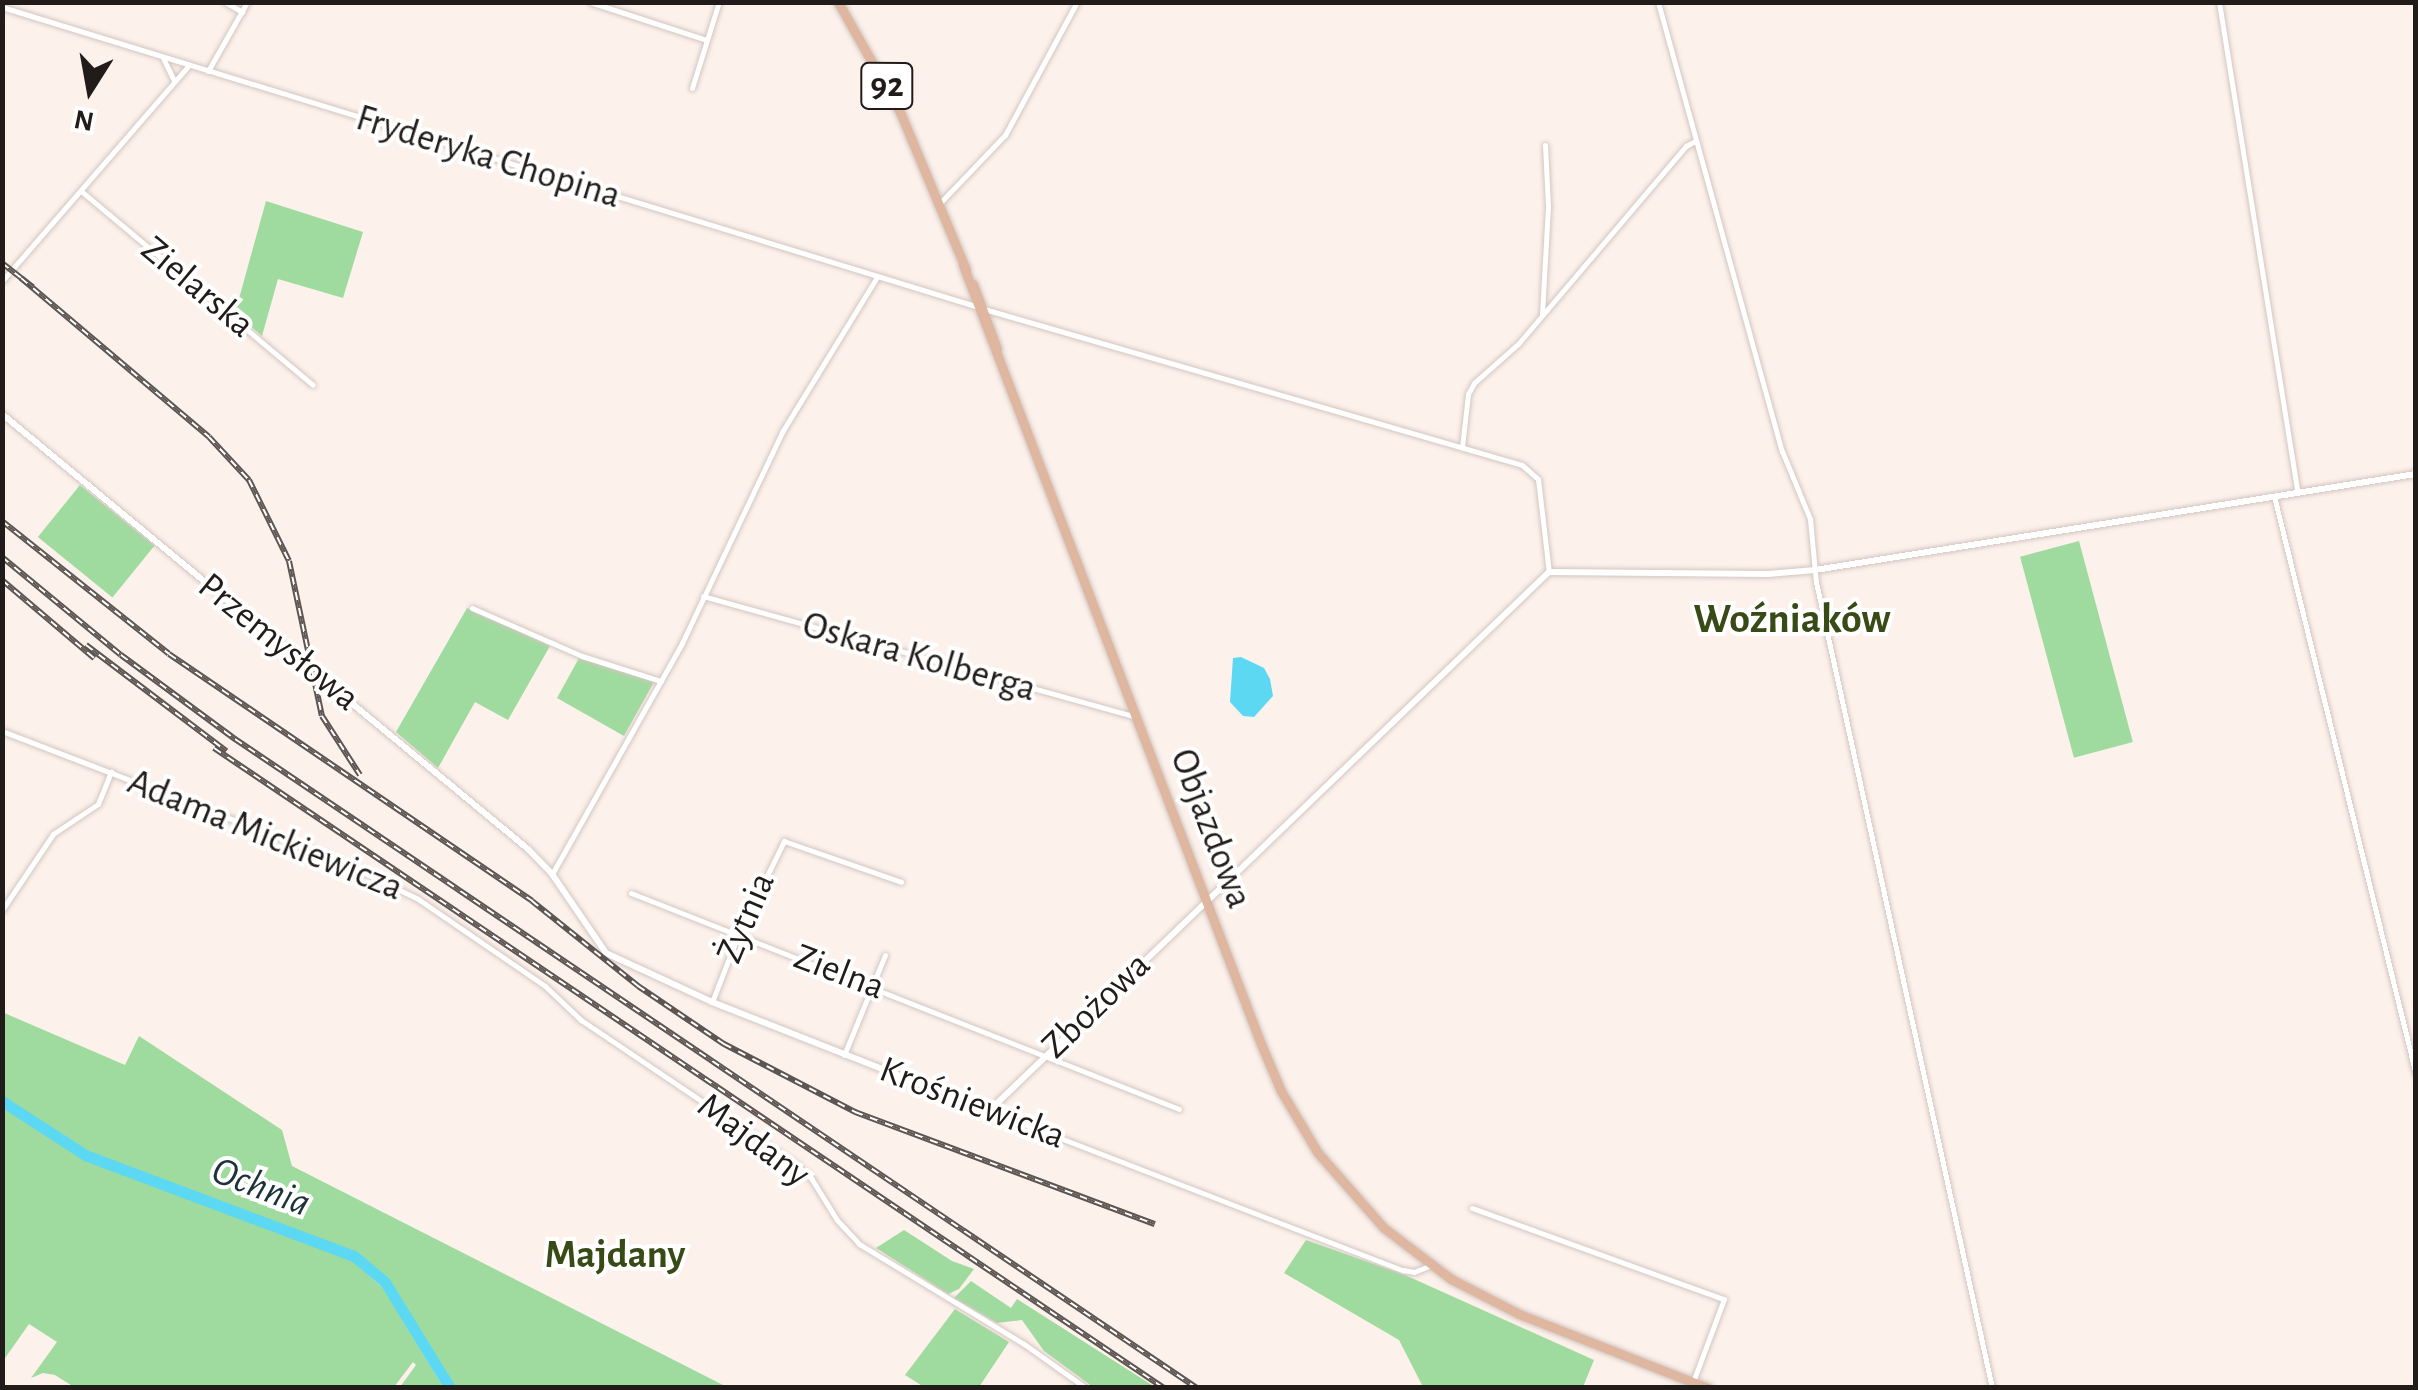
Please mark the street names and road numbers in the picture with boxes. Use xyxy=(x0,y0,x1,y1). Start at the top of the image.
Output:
road number: 92 xyxy=(860,56,914,116)
street label: Fryderyka Chopina xyxy=(350,96,626,220)
street label: Zielarska xyxy=(131,228,263,348)
street label: Przemysłowa xyxy=(188,564,368,722)
street label: Oskara Kolberga xyxy=(797,603,1041,713)
street label: Objazdowa xyxy=(1159,743,1261,915)
street label: Adama Mickiewicza xyxy=(121,760,409,912)
street label: Żytnia xyxy=(708,866,786,970)
street label: Zielna xyxy=(787,935,891,1011)
street label: Zbożowa xyxy=(1033,943,1161,1069)
street label: Krośniewicka xyxy=(873,1048,1071,1160)
street label: Majdany xyxy=(688,1084,818,1198)

